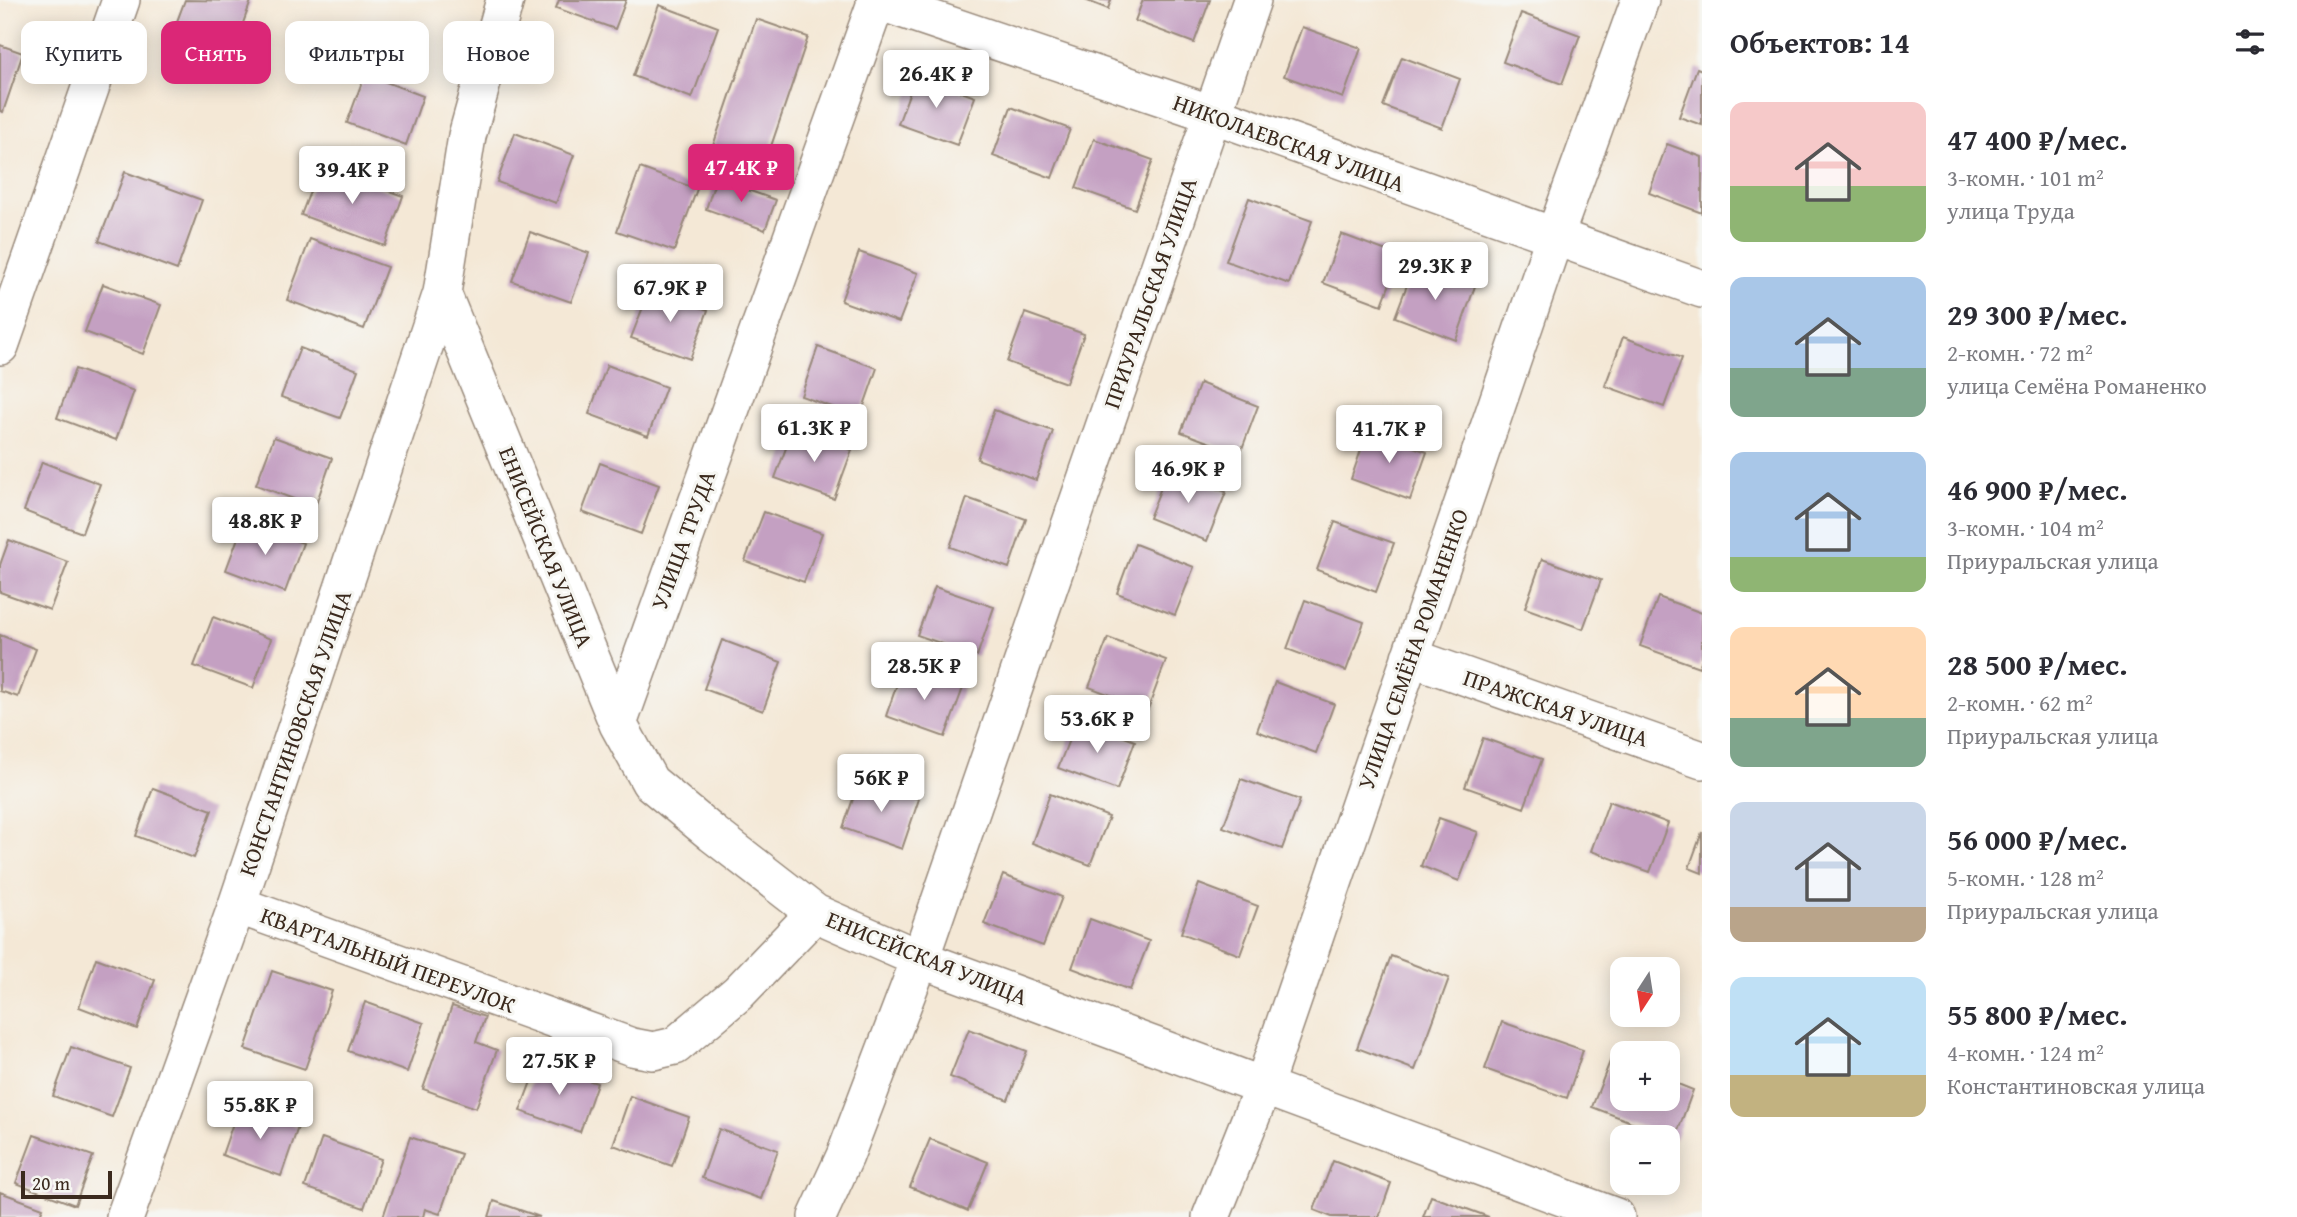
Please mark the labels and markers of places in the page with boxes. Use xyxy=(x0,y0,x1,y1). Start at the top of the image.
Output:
pin: 26.4K ₽ xyxy=(871,50,1001,110)
pin: 47.4K ₽ xyxy=(676,144,806,204)
pin: 39.4K ₽ xyxy=(287,146,417,206)
pin: 29.3K ₽ xyxy=(1370,243,1500,302)
pin: 67.9K ₽ xyxy=(605,264,735,324)
pin: 61.3K ₽ xyxy=(749,405,879,464)
pin: 41.7K ₽ xyxy=(1324,406,1454,465)
pin: 46.9K ₽ xyxy=(1123,446,1253,505)
pin: 48.8K ₽ xyxy=(200,498,330,557)
pin: 28.5K ₽ xyxy=(859,642,989,702)
pin: 53.6K ₽ xyxy=(1032,696,1162,755)
pin: 56K ₽ xyxy=(832,754,930,814)
pin: 27.5K ₽ xyxy=(494,1038,624,1097)
pin: 55.8K ₽ xyxy=(195,1082,325,1141)

